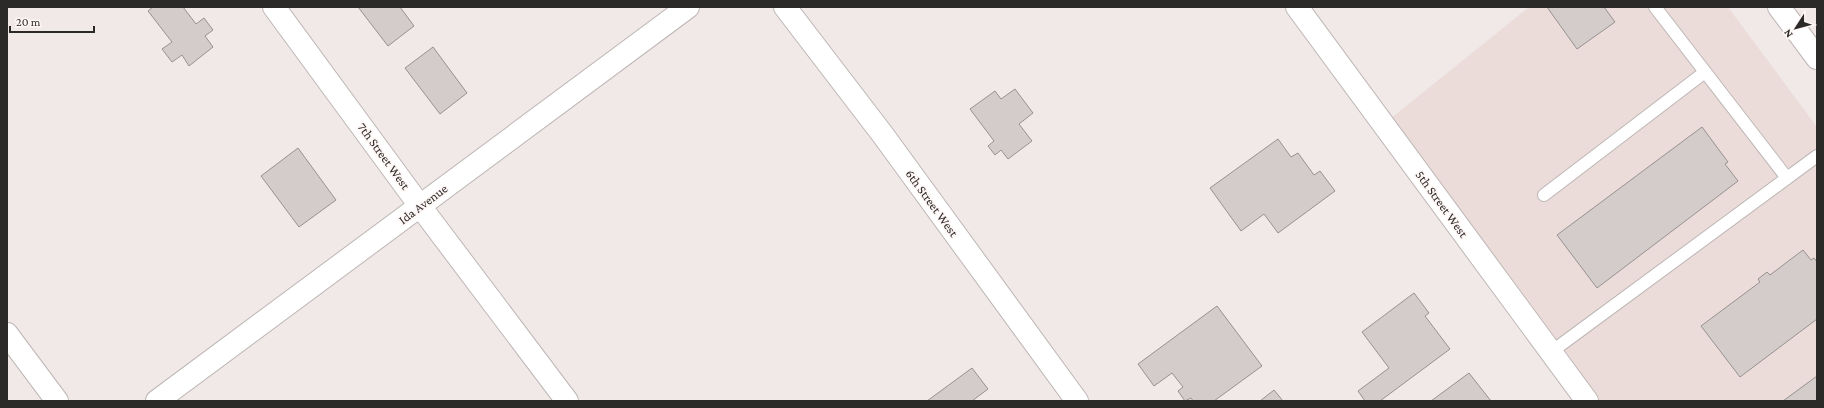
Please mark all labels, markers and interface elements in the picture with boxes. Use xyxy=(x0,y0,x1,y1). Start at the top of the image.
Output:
scale bar xyxy=(10,8,94,34)
north arrow xyxy=(1776,8,1816,48)
text: 20 m xyxy=(16,15,41,29)
text: N xyxy=(1781,27,1795,40)
street label: 7th Street West xyxy=(355,120,414,193)
street label: 6th Street West xyxy=(903,166,962,240)
street label: 5th Street West xyxy=(1413,168,1472,241)
street label: Ida Avenue xyxy=(396,181,451,227)

